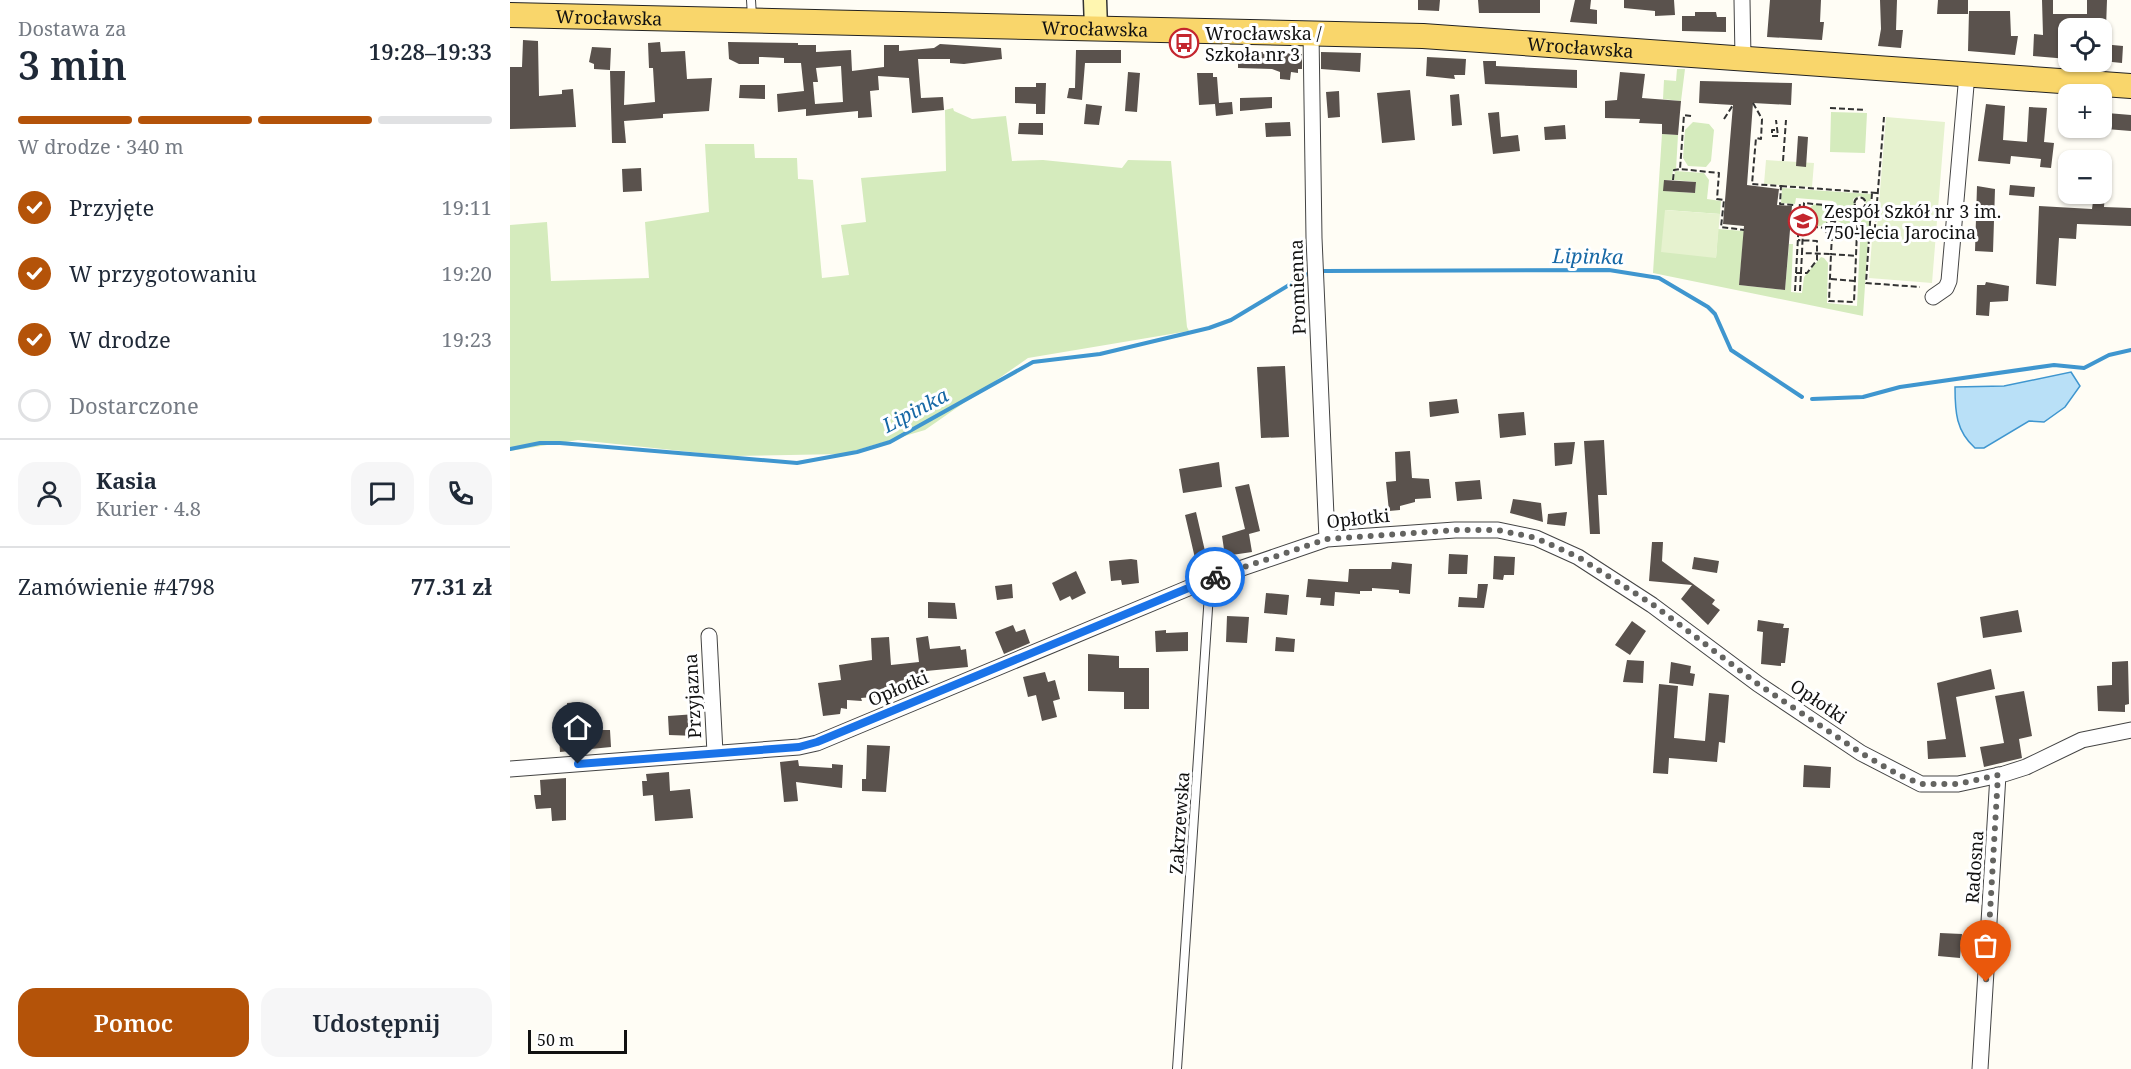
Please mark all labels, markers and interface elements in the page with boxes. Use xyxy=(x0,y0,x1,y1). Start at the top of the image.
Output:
street label: Wrocławska xyxy=(555,4,663,31)
text: Dostawa za xyxy=(18,15,127,42)
street label: Wrocławska xyxy=(1041,15,1149,42)
map controls xyxy=(2058,18,2112,204)
button: locate xyxy=(2058,18,2112,72)
place label: Wrocławska / Szkoła nr 3 xyxy=(1205,21,1323,66)
bus stop icon: Wrocławska / Szkoła nr 3 xyxy=(1168,27,1200,59)
street label: Wrocławska xyxy=(1526,31,1635,63)
text: 19:28–19:33 xyxy=(369,36,492,66)
text: 3 min xyxy=(18,38,127,91)
button: + xyxy=(2058,84,2112,138)
text: W drodze · 340 m xyxy=(18,133,184,160)
button: − xyxy=(2058,150,2112,204)
icon: check xyxy=(18,191,51,224)
text: Przyjęte xyxy=(69,192,154,222)
text: 19:11 xyxy=(442,194,492,221)
place label: Zespół Szkół nr 3 im. 750-lecia Jarocina xyxy=(1824,199,2001,244)
school or university icon: Zespół Szkół nr 3 im. 750-lecia Jarocina xyxy=(1787,205,1819,237)
street label: Promienna xyxy=(1283,239,1311,335)
water label: Lipinka xyxy=(1551,242,1624,270)
icon: check xyxy=(18,257,51,290)
text: W przygotowaniu xyxy=(69,258,257,288)
text: 19:20 xyxy=(442,260,492,287)
icon: check xyxy=(18,323,51,356)
text: W drodze xyxy=(69,324,171,354)
text: 19:23 xyxy=(442,326,492,353)
water label: Lipinka xyxy=(876,381,953,439)
text: Dostarczone xyxy=(69,390,199,420)
button: person xyxy=(18,462,81,525)
button: chat xyxy=(351,462,414,525)
button: phone xyxy=(429,462,492,525)
text: Kasia xyxy=(96,465,157,495)
text: Kurier · 4.8 xyxy=(96,495,201,522)
street label: Opłotki xyxy=(1325,503,1391,533)
courier xyxy=(1185,547,1245,607)
icon: bike xyxy=(1199,561,1232,594)
text: Zamówienie #4798 xyxy=(18,571,215,601)
text: 77.31 zł xyxy=(411,571,492,601)
street label: Przyjazna xyxy=(678,653,706,739)
street label: Opłotki xyxy=(864,665,932,711)
street label: Opłotki xyxy=(1786,673,1852,729)
pin xyxy=(552,702,603,764)
icon: home xyxy=(561,711,594,744)
street label: Zakrzewska xyxy=(1163,771,1195,875)
street label: Radosna xyxy=(1959,830,1989,904)
pin xyxy=(1960,920,2011,982)
icon: bag xyxy=(1969,929,2002,962)
button: Pomoc xyxy=(18,988,249,1057)
button: Udostępnij xyxy=(261,988,492,1057)
scale bar xyxy=(528,1027,627,1054)
text: 50 m xyxy=(537,1029,574,1051)

